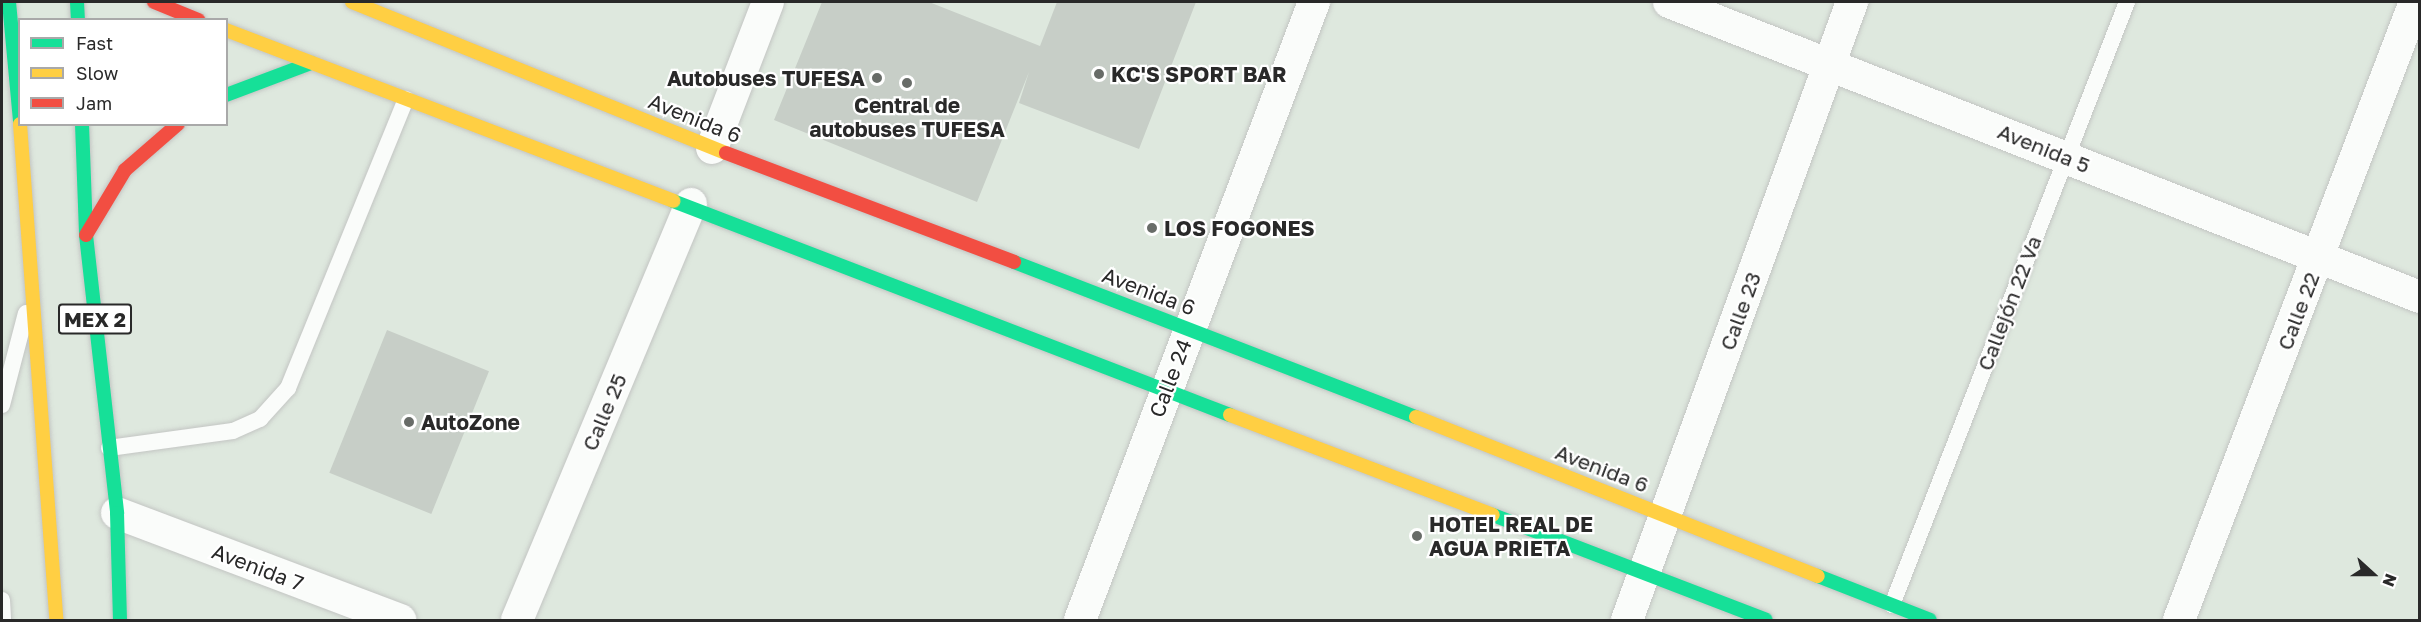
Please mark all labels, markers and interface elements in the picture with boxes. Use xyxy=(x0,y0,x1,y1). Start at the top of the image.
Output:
legend xyxy=(18,18,228,126)
text: Fast xyxy=(76,32,113,54)
place label: KC'S SPORT BAR xyxy=(1111,61,1287,87)
text: Slow xyxy=(76,62,118,84)
place label: Autobuses TUFESA xyxy=(667,65,865,91)
marker: KC'S SPORT BAR xyxy=(1092,67,1106,81)
marker: Autobuses TUFESA xyxy=(870,71,884,85)
marker: Central de autobuses TUFESA xyxy=(900,76,914,90)
street label: Avenida 6 xyxy=(645,88,745,148)
text: Jam xyxy=(76,92,112,114)
place label: Central de autobuses TUFESA xyxy=(809,92,1005,142)
street label: Avenida 5 xyxy=(1994,118,2094,178)
place label: LOS FOGONES xyxy=(1164,215,1315,241)
marker: LOS FOGONES xyxy=(1145,221,1159,235)
street label: Callejón 22 Va xyxy=(1972,232,2046,374)
street label: Avenida 6 xyxy=(1099,262,1199,320)
street label: Calle 23 xyxy=(1714,269,1766,353)
street label: Calle 22 xyxy=(2272,269,2324,353)
road number: MEX 2 xyxy=(58,302,132,336)
street label: Calle 24 xyxy=(1144,335,1196,421)
street label: Calle 25 xyxy=(577,370,631,454)
place label: AutoZone xyxy=(421,409,520,435)
marker: AutoZone xyxy=(402,415,416,429)
street label: Avenida 6 xyxy=(1552,439,1652,497)
place label: HOTEL REAL DE AGUA PRIETA xyxy=(1429,511,1593,561)
marker: HOTEL REAL DE AGUA PRIETA xyxy=(1410,529,1424,543)
street label: Avenida 7 xyxy=(209,538,307,596)
north arrow xyxy=(2343,544,2403,604)
text: N xyxy=(2378,571,2401,590)

